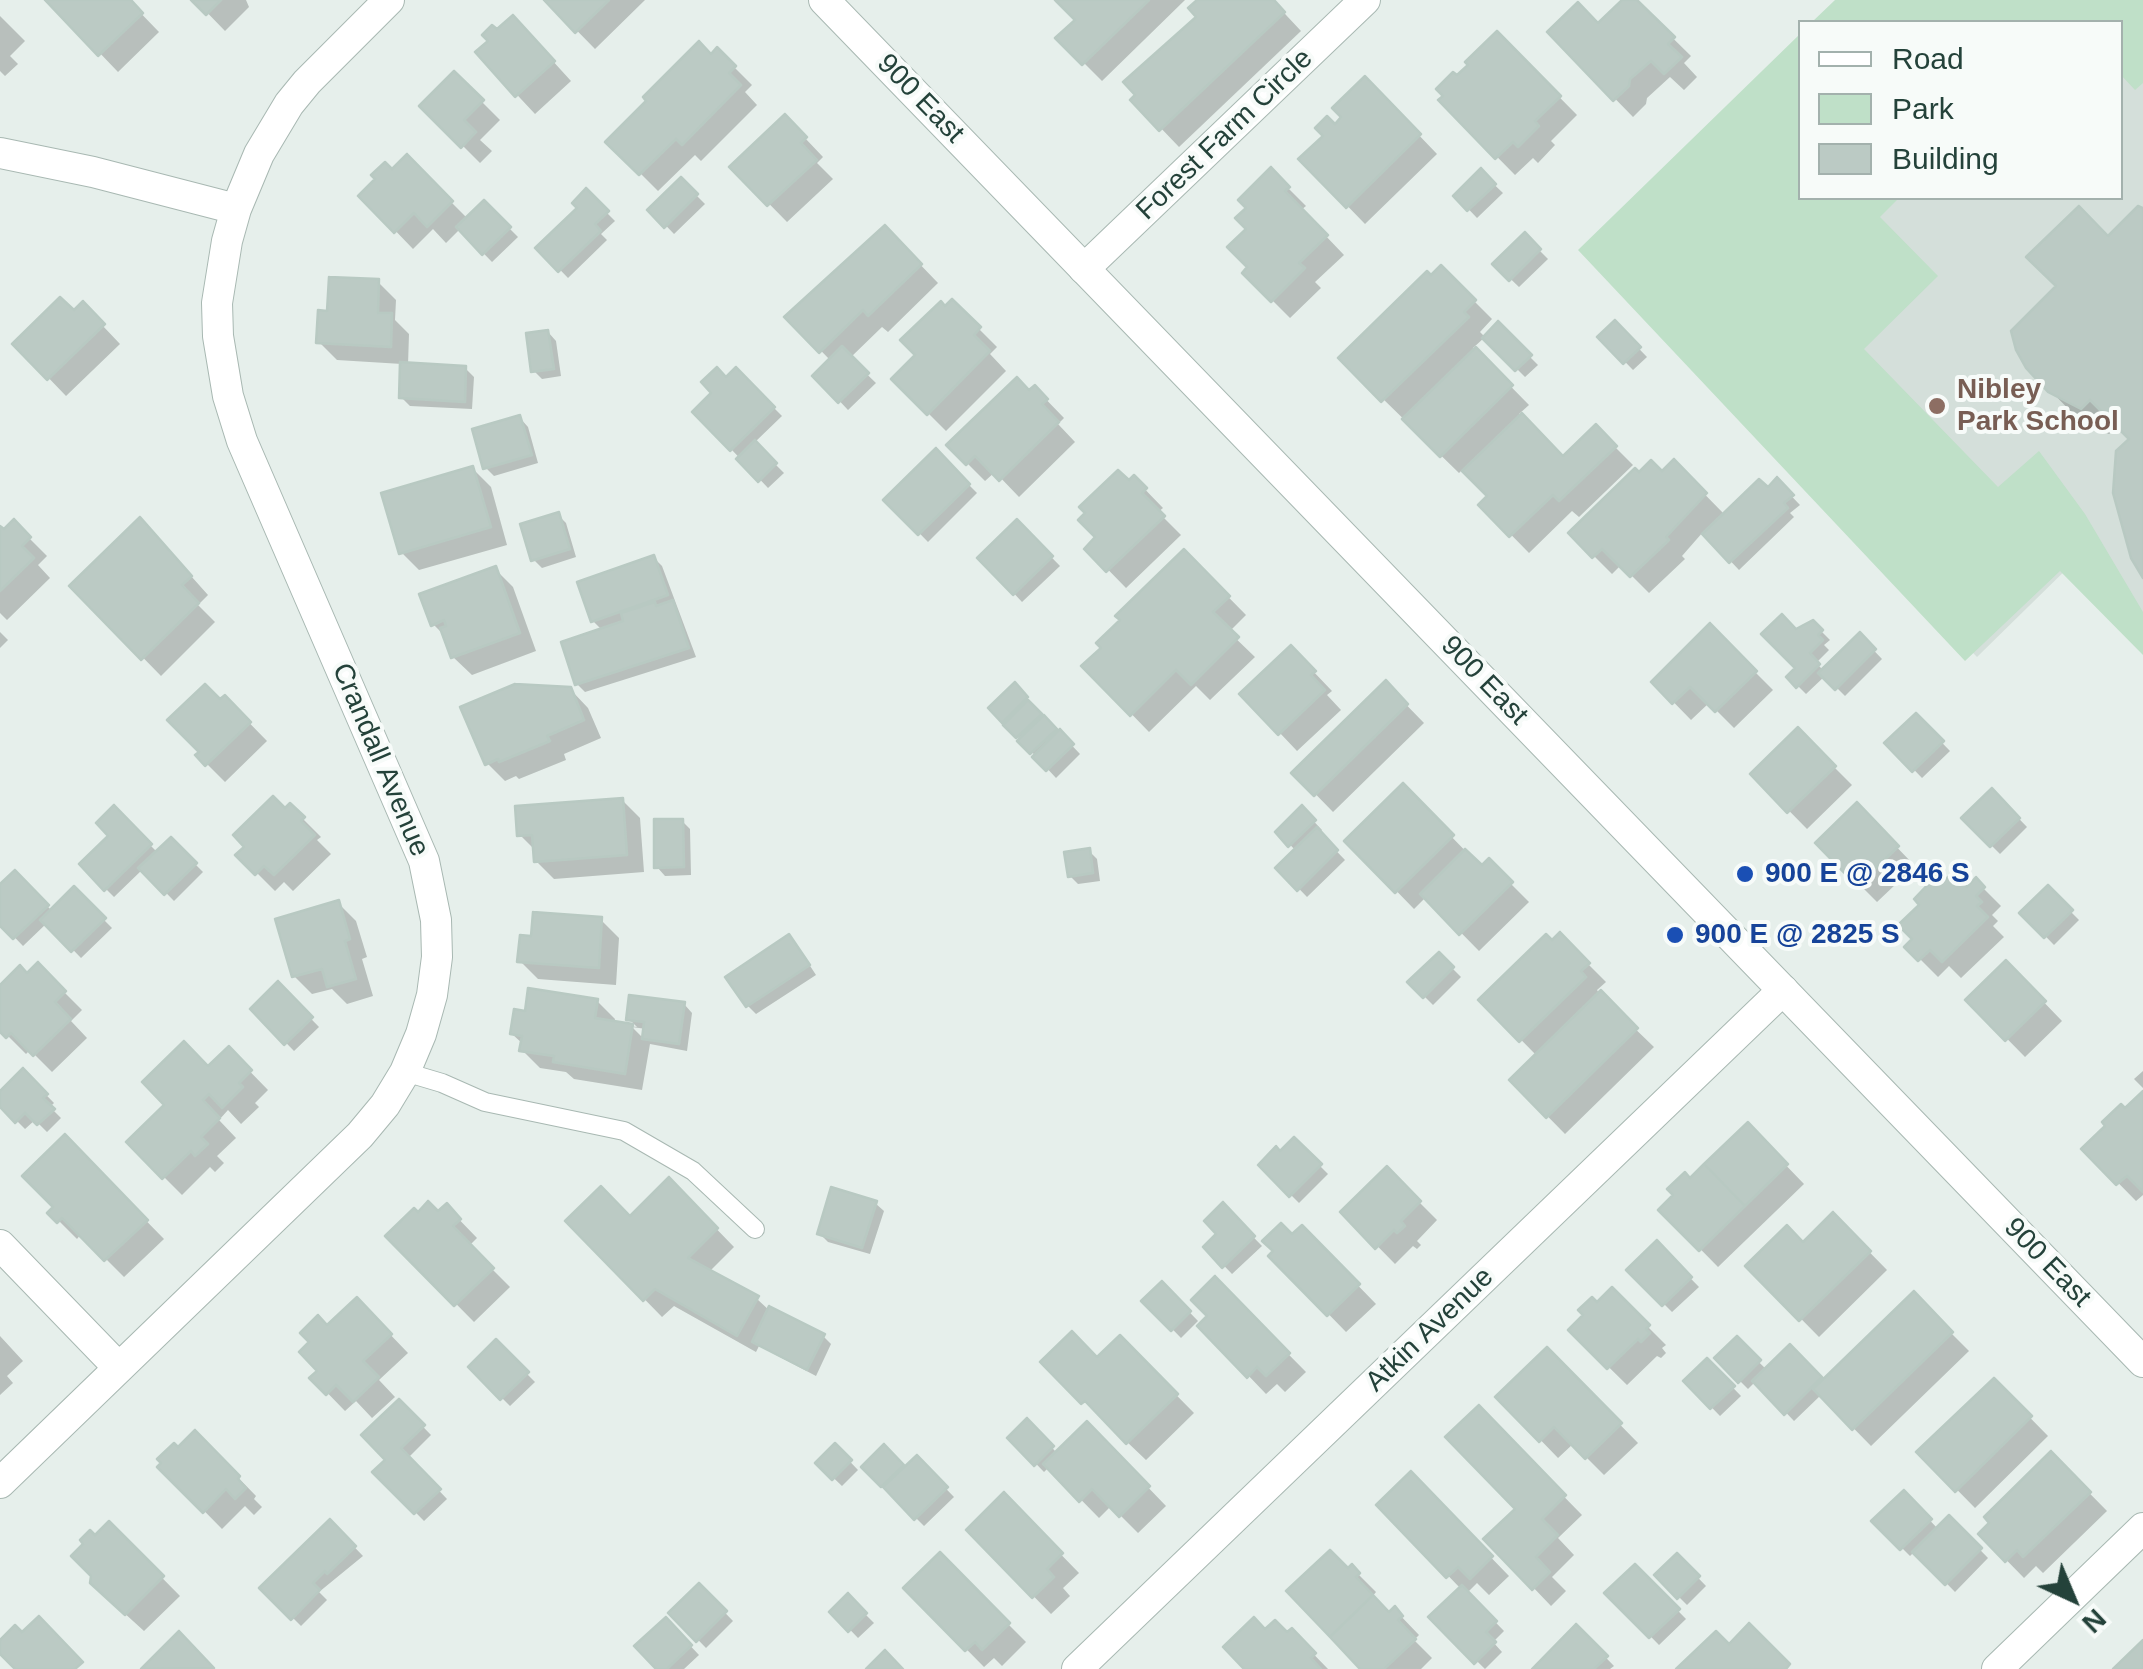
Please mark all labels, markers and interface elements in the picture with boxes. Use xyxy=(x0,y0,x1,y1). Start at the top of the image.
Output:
legend xyxy=(1798,20,2123,200)
street label: Forest Farm Circle xyxy=(1130,42,1320,228)
text: Road xyxy=(1892,42,1964,75)
street label: 900 East xyxy=(870,48,970,150)
text: Park xyxy=(1892,92,1954,125)
text: Building xyxy=(1892,142,1999,175)
place label: Nibley Park School xyxy=(1957,373,2119,439)
marker: Nibley Park School xyxy=(1926,395,1948,417)
street label: 900 East xyxy=(1434,630,1534,732)
street label: Crandall Avenue xyxy=(324,658,436,862)
place label: 900 E @ 2846 S xyxy=(1765,857,1970,891)
marker: 900 E @ 2846 S xyxy=(1734,863,1756,885)
place label: 900 E @ 2825 S xyxy=(1695,918,1900,952)
marker: 900 E @ 2825 S xyxy=(1664,924,1686,946)
street label: 900 East xyxy=(1997,1212,2097,1314)
street label: Atkin Avenue xyxy=(1359,1261,1501,1399)
north arrow xyxy=(2023,1549,2123,1649)
text: N xyxy=(2076,1603,2112,1639)

